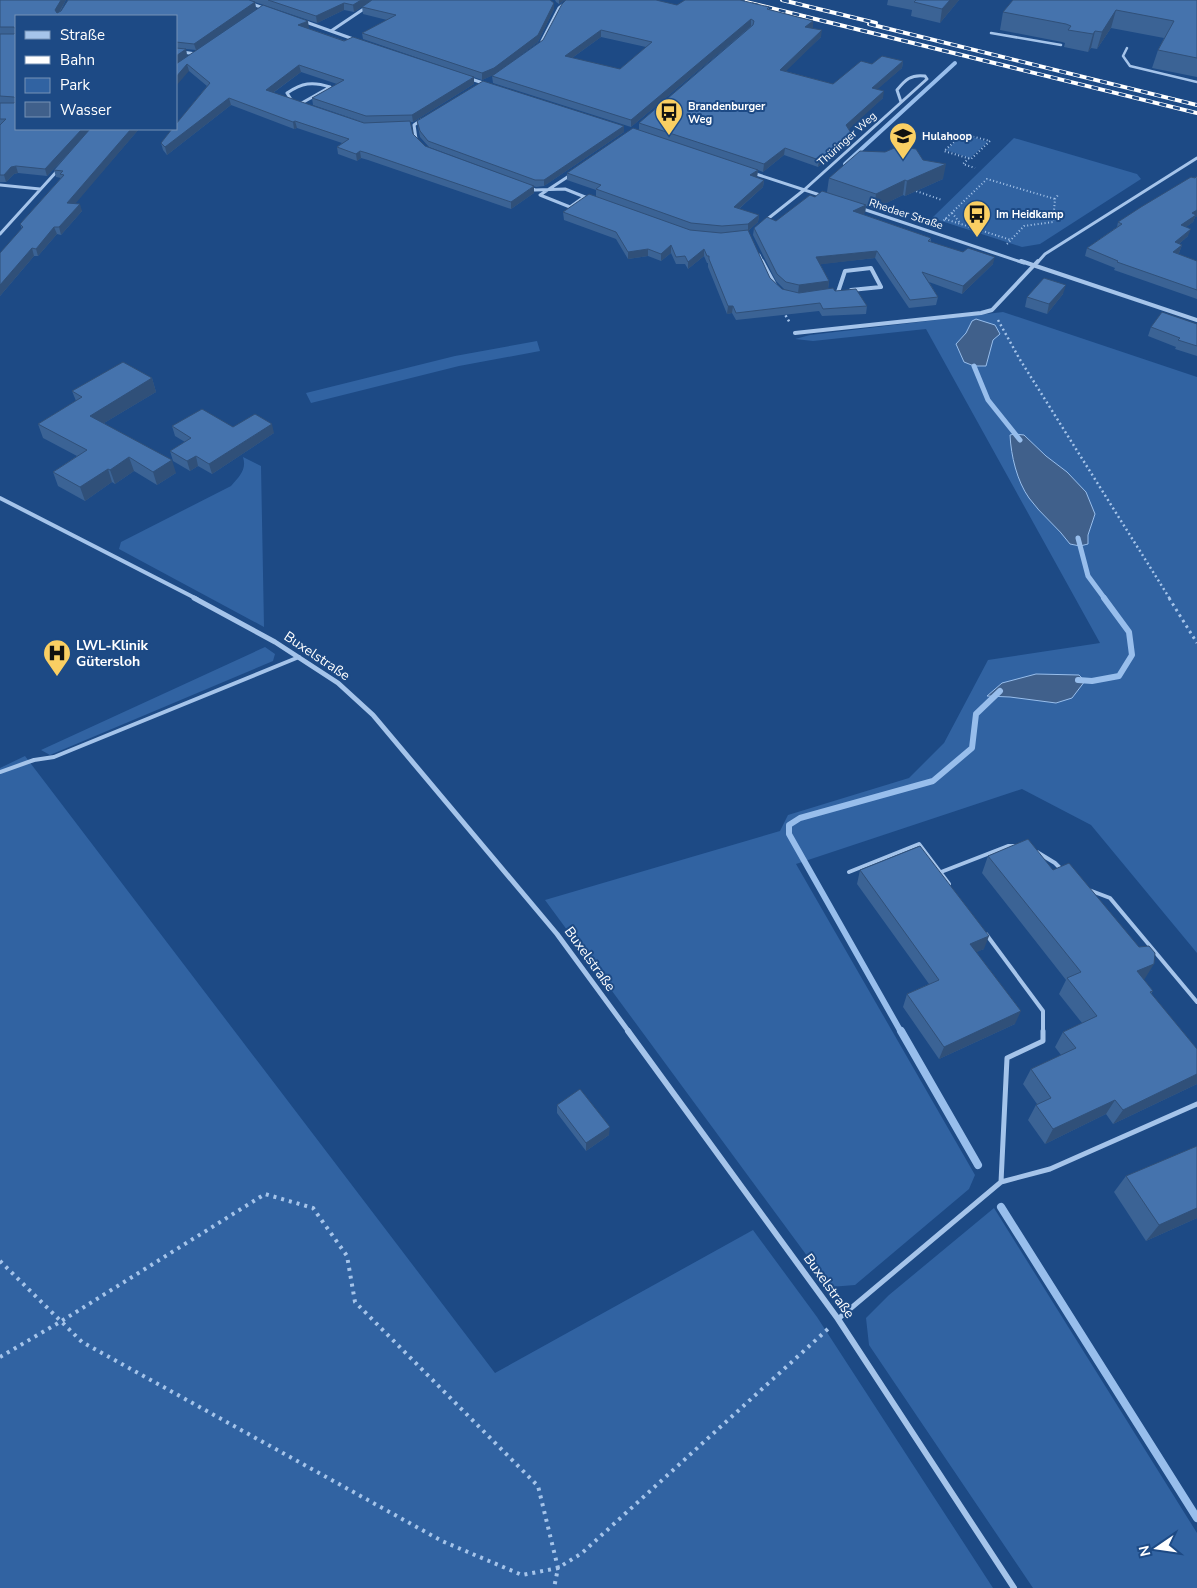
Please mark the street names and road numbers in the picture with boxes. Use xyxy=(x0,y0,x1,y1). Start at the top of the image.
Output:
street label: Thüringer Weg xyxy=(814,108,880,170)
street label: Rhedaer Straße xyxy=(867,195,945,233)
street label: Buxelstraße xyxy=(280,627,354,685)
street label: Buxelstraße xyxy=(560,923,620,995)
street label: Buxelstraße xyxy=(799,1250,859,1322)

